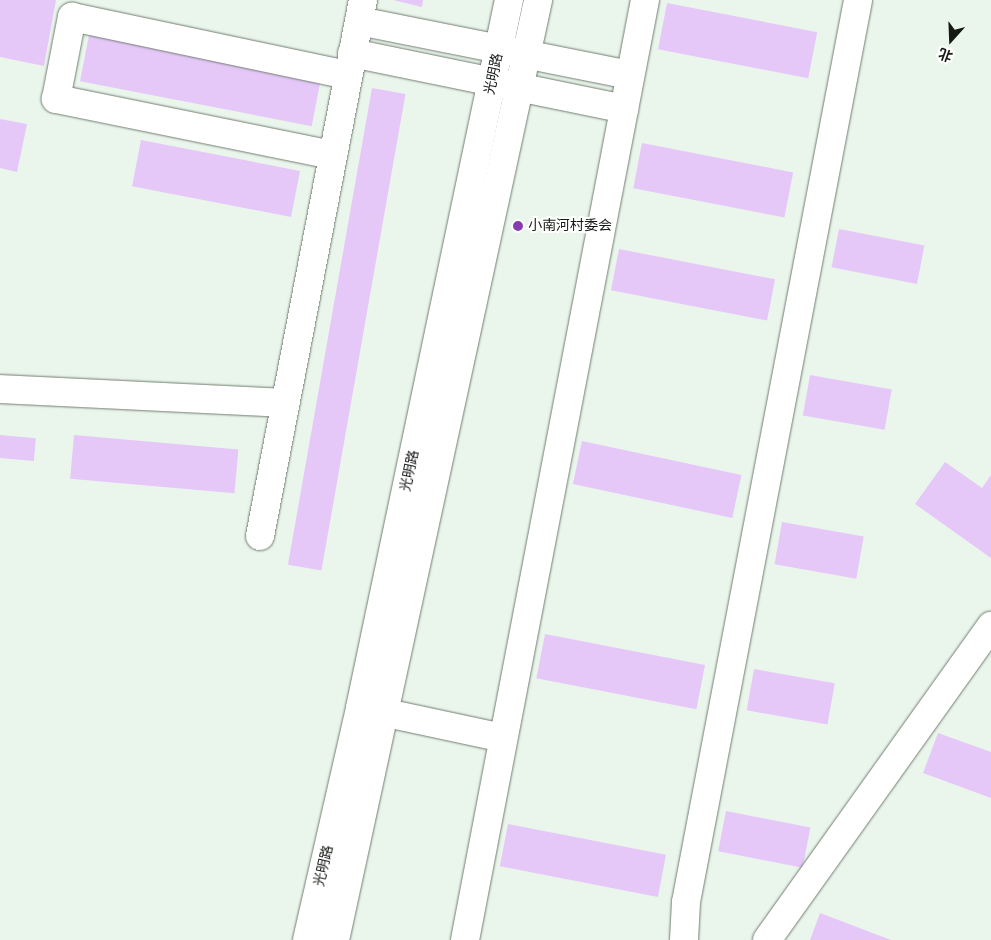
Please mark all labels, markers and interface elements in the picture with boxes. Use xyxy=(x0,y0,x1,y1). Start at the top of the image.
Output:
north arrow xyxy=(926,15,976,65)
text: 北 xyxy=(937,45,955,63)
street label: 光明路 xyxy=(481,52,507,96)
place label: 小南河村委会 xyxy=(528,218,612,234)
marker: 小南河村委会 xyxy=(512,220,524,232)
street label: 光明路 xyxy=(397,449,423,493)
street label: 光明路 xyxy=(311,844,337,888)

